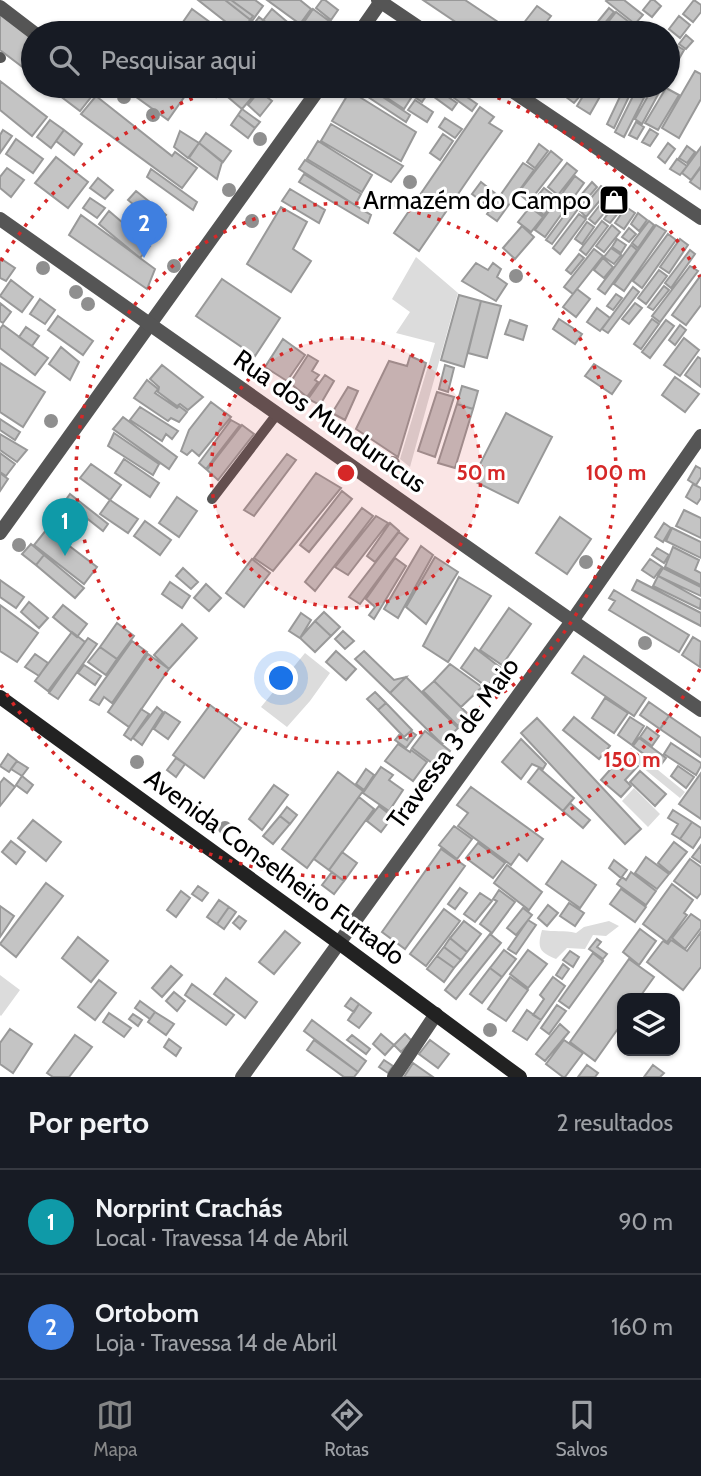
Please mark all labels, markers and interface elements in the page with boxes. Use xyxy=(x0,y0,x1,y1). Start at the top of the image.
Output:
search box xyxy=(21,21,680,98)
icon: search xyxy=(45,41,83,79)
text: Pesquisar aqui xyxy=(101,44,257,76)
shop icon: Armazém do Campo xyxy=(597,183,631,217)
place label: Armazém do Campo xyxy=(363,184,591,216)
pin: 2 xyxy=(121,200,167,258)
street label: Rua dos Mundurucus xyxy=(228,343,433,500)
text: 50 m xyxy=(456,460,506,485)
text: 100 m xyxy=(586,460,646,485)
centre of rings xyxy=(334,461,358,485)
pin: 1 xyxy=(42,498,88,556)
street label: Travessa 3 de Maio xyxy=(380,651,526,835)
your location xyxy=(264,661,298,695)
text: 150 m xyxy=(604,747,660,772)
street label: Avenida Conselheiro Furtado xyxy=(139,762,411,972)
map controls xyxy=(617,993,680,1056)
button: layers xyxy=(617,993,680,1056)
text: Por perto xyxy=(28,1104,149,1141)
text: 2 resultados xyxy=(556,1109,673,1137)
text: Norprint Crachás xyxy=(95,1192,282,1224)
text: 1 xyxy=(47,1208,55,1236)
text: 90 m xyxy=(619,1208,673,1236)
text: Local · Travessa 14 de Abril xyxy=(95,1224,348,1252)
text: Ortobom xyxy=(95,1297,199,1329)
text: 2 xyxy=(45,1313,57,1341)
text: 160 m xyxy=(611,1313,673,1341)
text: Loja · Travessa 14 de Abril xyxy=(95,1329,337,1357)
tab: Mapa xyxy=(93,1396,137,1461)
tab: Rotas xyxy=(324,1396,369,1461)
tab: Salvos xyxy=(556,1396,608,1461)

